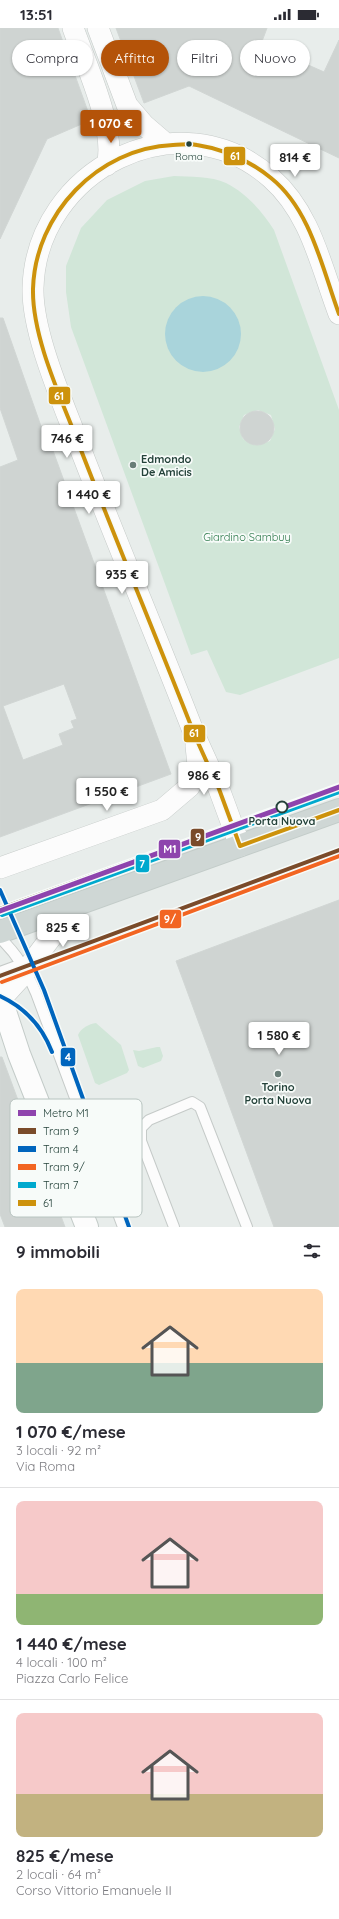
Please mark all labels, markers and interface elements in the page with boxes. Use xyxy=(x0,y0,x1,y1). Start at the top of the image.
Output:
text: 13:51 xyxy=(20,5,52,24)
chip: Compra xyxy=(12,40,93,76)
chip: Affitta xyxy=(101,40,169,76)
chip: Filtri xyxy=(177,40,232,76)
chip: Nuovo xyxy=(240,40,310,76)
pin: 1 070 € xyxy=(74,110,148,144)
text: 1 070 € xyxy=(89,115,133,131)
marker: Roma xyxy=(184,139,194,149)
pin: 814 € xyxy=(267,144,323,178)
line badge: 61 xyxy=(223,146,246,166)
text: 61 xyxy=(230,149,240,163)
text: 814 € xyxy=(279,149,311,165)
place label: Roma xyxy=(175,150,203,163)
line badge: 61 xyxy=(48,386,71,405)
text: 61 xyxy=(54,389,64,403)
pin: 746 € xyxy=(39,425,95,459)
text: 746 € xyxy=(50,430,84,446)
place label: Edmondo De Amicis xyxy=(141,452,192,479)
marker: Edmondo De Amicis xyxy=(128,460,138,470)
pin: 1 440 € xyxy=(52,481,126,515)
text: 1 440 € xyxy=(67,486,111,502)
park label: Giardino Sambuy xyxy=(203,530,291,544)
pin: 935 € xyxy=(94,561,150,595)
text: 935 € xyxy=(105,566,139,582)
line badge: 61 xyxy=(183,724,206,743)
text: 61 xyxy=(189,726,199,740)
pin: 986 € xyxy=(176,762,232,796)
text: 986 € xyxy=(187,767,221,783)
pin: 1 550 € xyxy=(70,778,144,812)
text: 1 550 € xyxy=(85,783,129,799)
marker: Porta Nuova xyxy=(275,800,289,814)
place label: Porta Nuova xyxy=(248,814,316,828)
line badge: 9 xyxy=(190,828,205,847)
text: 9 xyxy=(195,830,201,844)
line badge: M1 xyxy=(158,839,181,859)
text: M1 xyxy=(163,842,177,856)
line badge: 7 xyxy=(135,854,150,873)
text: 7 xyxy=(139,857,145,871)
line badge: 9/ xyxy=(159,909,182,929)
text: 9/ xyxy=(164,912,176,926)
pin: 825 € xyxy=(35,914,91,948)
text: 825 € xyxy=(46,919,80,935)
pin: 1 580 € xyxy=(242,1022,316,1056)
text: 1 580 € xyxy=(257,1027,301,1043)
line badge: 4 xyxy=(60,1047,76,1067)
text: 4 xyxy=(65,1050,72,1064)
marker: Torino Porta Nuova xyxy=(273,1069,283,1079)
place label: Torino Porta Nuova xyxy=(244,1080,312,1107)
legend xyxy=(10,1099,142,1217)
text: Metro M1 xyxy=(43,1106,89,1120)
text: Tram 9 xyxy=(43,1124,79,1138)
text: Tram 4 xyxy=(43,1142,79,1156)
text: Tram 9/ xyxy=(43,1160,85,1174)
text: Tram 7 xyxy=(43,1178,79,1192)
text: 61 xyxy=(43,1196,53,1210)
icon: filters xyxy=(301,1240,323,1262)
text: 9 immobili xyxy=(16,1241,100,1262)
icon: home xyxy=(134,1315,206,1387)
text: 1 070 €/mese xyxy=(16,1421,126,1442)
text: 3 locali · 92 m² xyxy=(16,1442,101,1458)
text: Via Roma xyxy=(16,1458,75,1474)
icon: home xyxy=(134,1527,206,1599)
text: 1 440 €/mese xyxy=(16,1633,127,1654)
text: 4 locali · 100 m² xyxy=(16,1654,107,1670)
text: Piazza Carlo Felice xyxy=(16,1670,128,1686)
icon: home xyxy=(134,1739,206,1811)
text: 825 €/mese xyxy=(16,1845,114,1866)
text: 2 locali · 64 m² xyxy=(16,1866,101,1882)
text: Corso Vittorio Emanuele II xyxy=(16,1882,172,1898)

